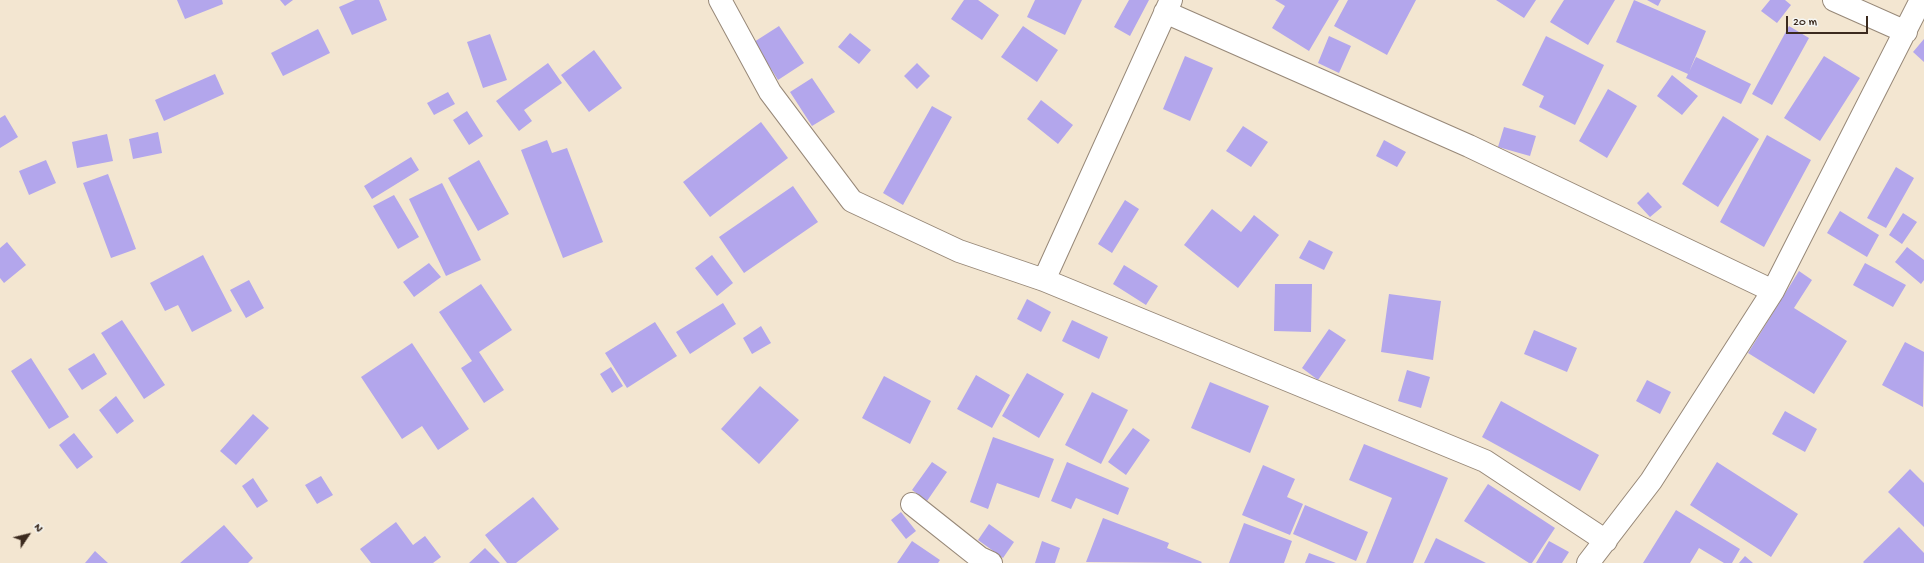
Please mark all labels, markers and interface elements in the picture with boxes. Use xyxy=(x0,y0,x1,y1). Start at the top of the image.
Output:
scale bar xyxy=(1788,8,1870,34)
text: 20 m xyxy=(1793,16,1817,30)
north arrow xyxy=(8,515,48,555)
text: N xyxy=(31,522,45,535)

